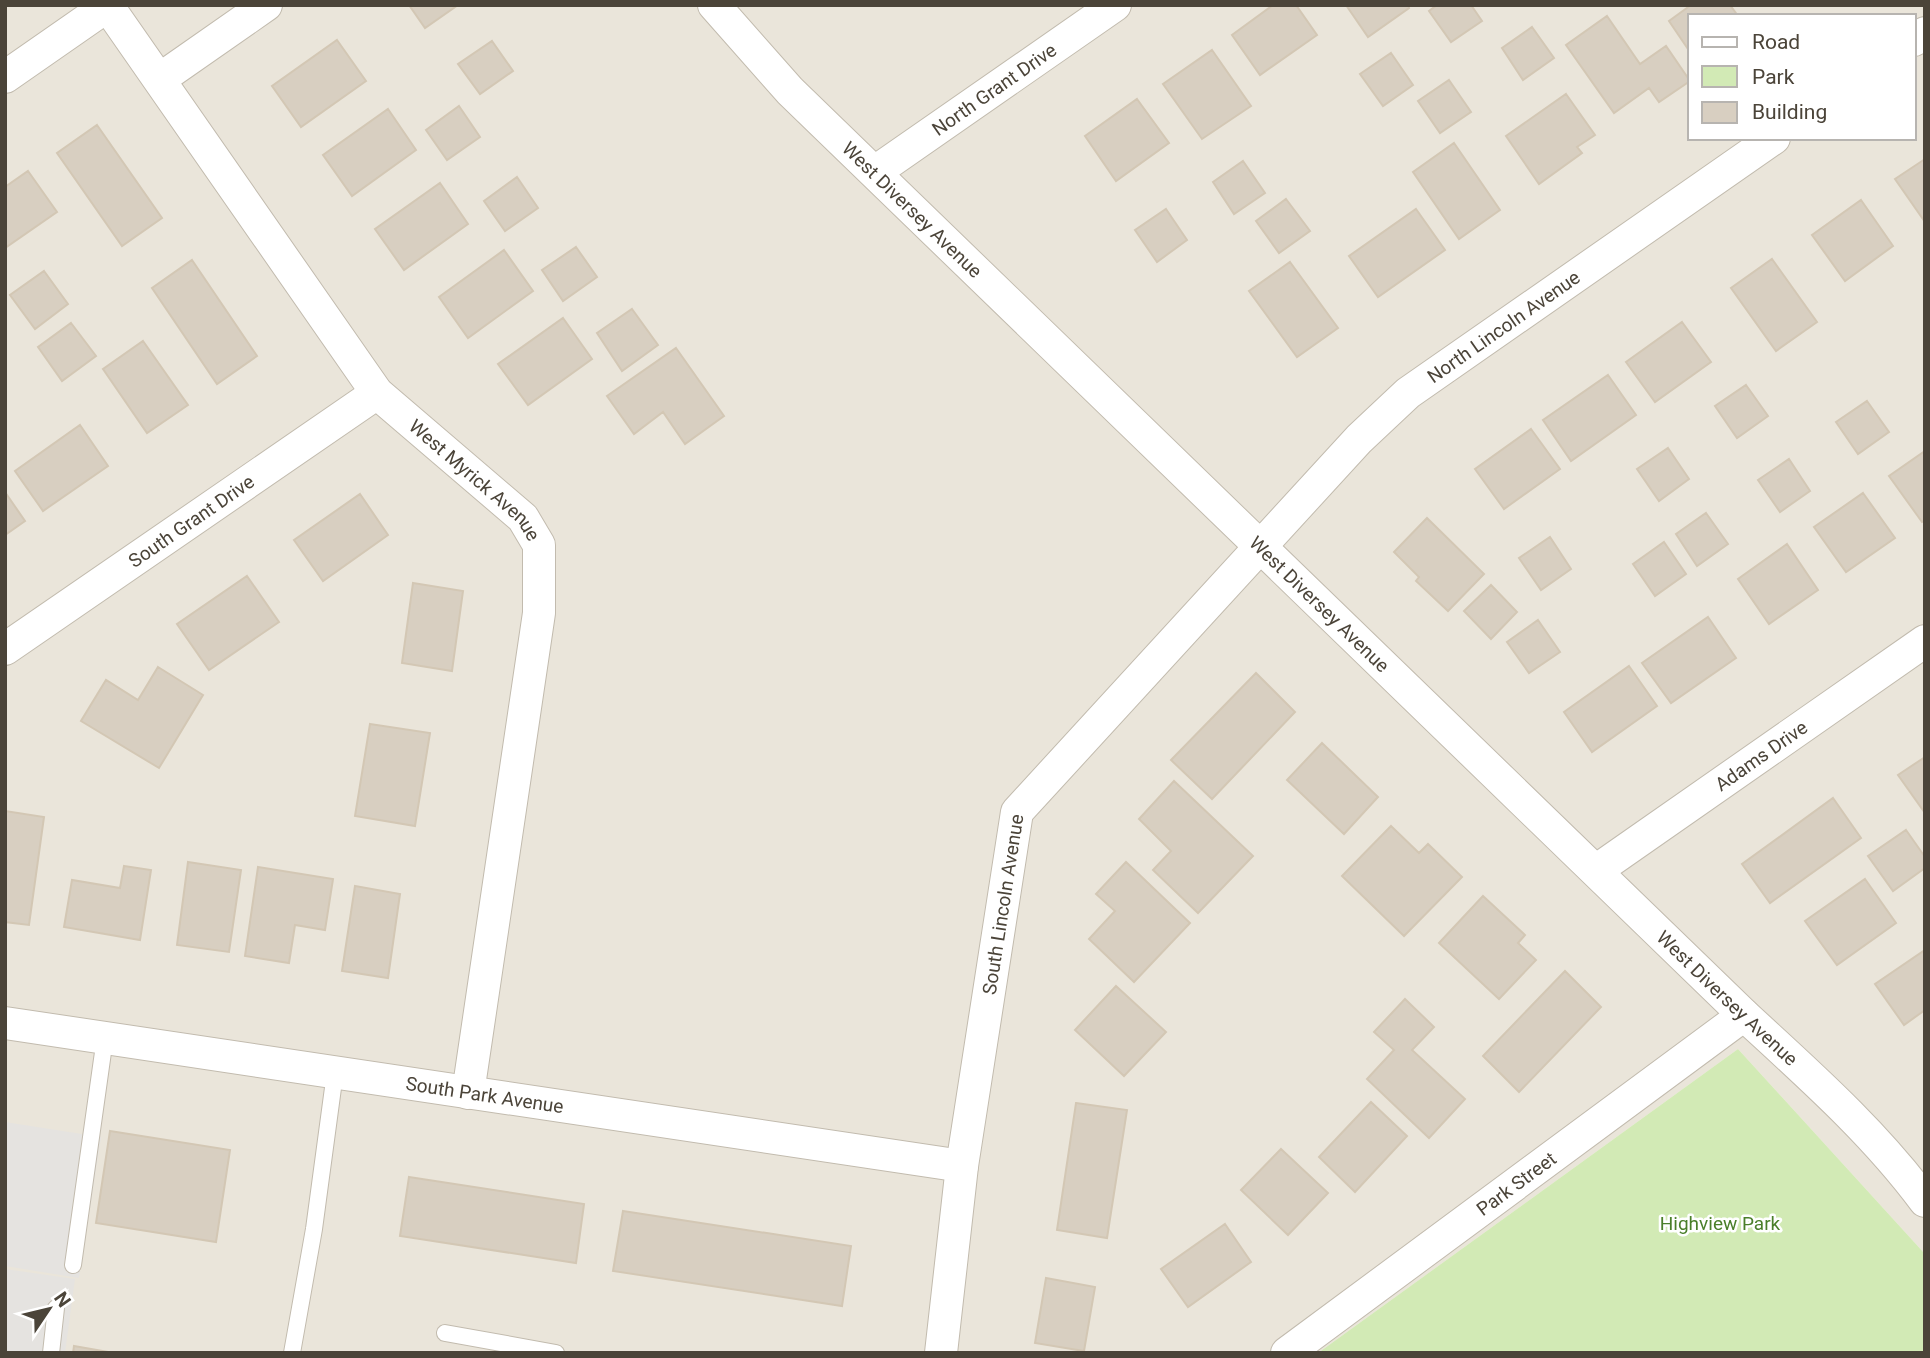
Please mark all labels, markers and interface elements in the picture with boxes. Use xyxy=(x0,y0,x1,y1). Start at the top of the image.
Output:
legend xyxy=(1688,14,1916,140)
text: Road xyxy=(1752,30,1800,54)
street label: North Grant Drive xyxy=(927,38,1061,140)
text: Park xyxy=(1752,65,1795,89)
text: Building xyxy=(1752,100,1827,124)
street label: West Diversey Avenue xyxy=(838,137,987,282)
street label: North Lincoln Avenue xyxy=(1423,265,1584,388)
street label: West Myrick Avenue xyxy=(404,414,545,545)
street label: South Grant Drive xyxy=(124,470,258,572)
street label: West Diversey Avenue xyxy=(1245,531,1394,677)
street label: Adams Drive xyxy=(1710,715,1812,796)
street label: South Lincoln Avenue xyxy=(977,813,1028,996)
street label: West Diversey Avenue xyxy=(1652,925,1803,1070)
street label: South Park Avenue xyxy=(404,1072,565,1118)
street label: Park Street xyxy=(1472,1147,1560,1220)
park label: Highview Park xyxy=(1660,1212,1781,1235)
north arrow xyxy=(14,1274,84,1344)
text: N xyxy=(49,1287,76,1312)

